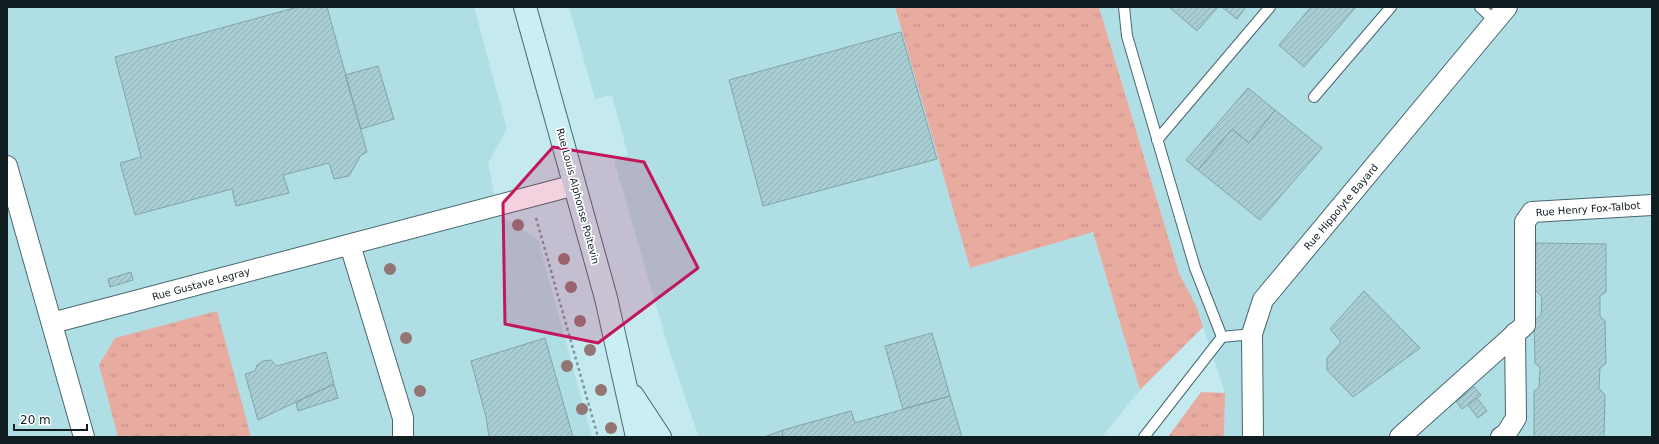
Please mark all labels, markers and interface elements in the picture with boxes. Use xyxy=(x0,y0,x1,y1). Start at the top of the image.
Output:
street label: Rue Louis Alphonse Poitevin xyxy=(555,127,601,265)
street label: Rue Hippolyte Bayard xyxy=(1302,162,1380,252)
street label: Rue Henry Fox-Talbot xyxy=(1535,200,1641,218)
street label: Rue Gustave Legray xyxy=(151,266,251,302)
scale bar xyxy=(14,406,87,432)
text: 20 m xyxy=(20,413,51,427)

